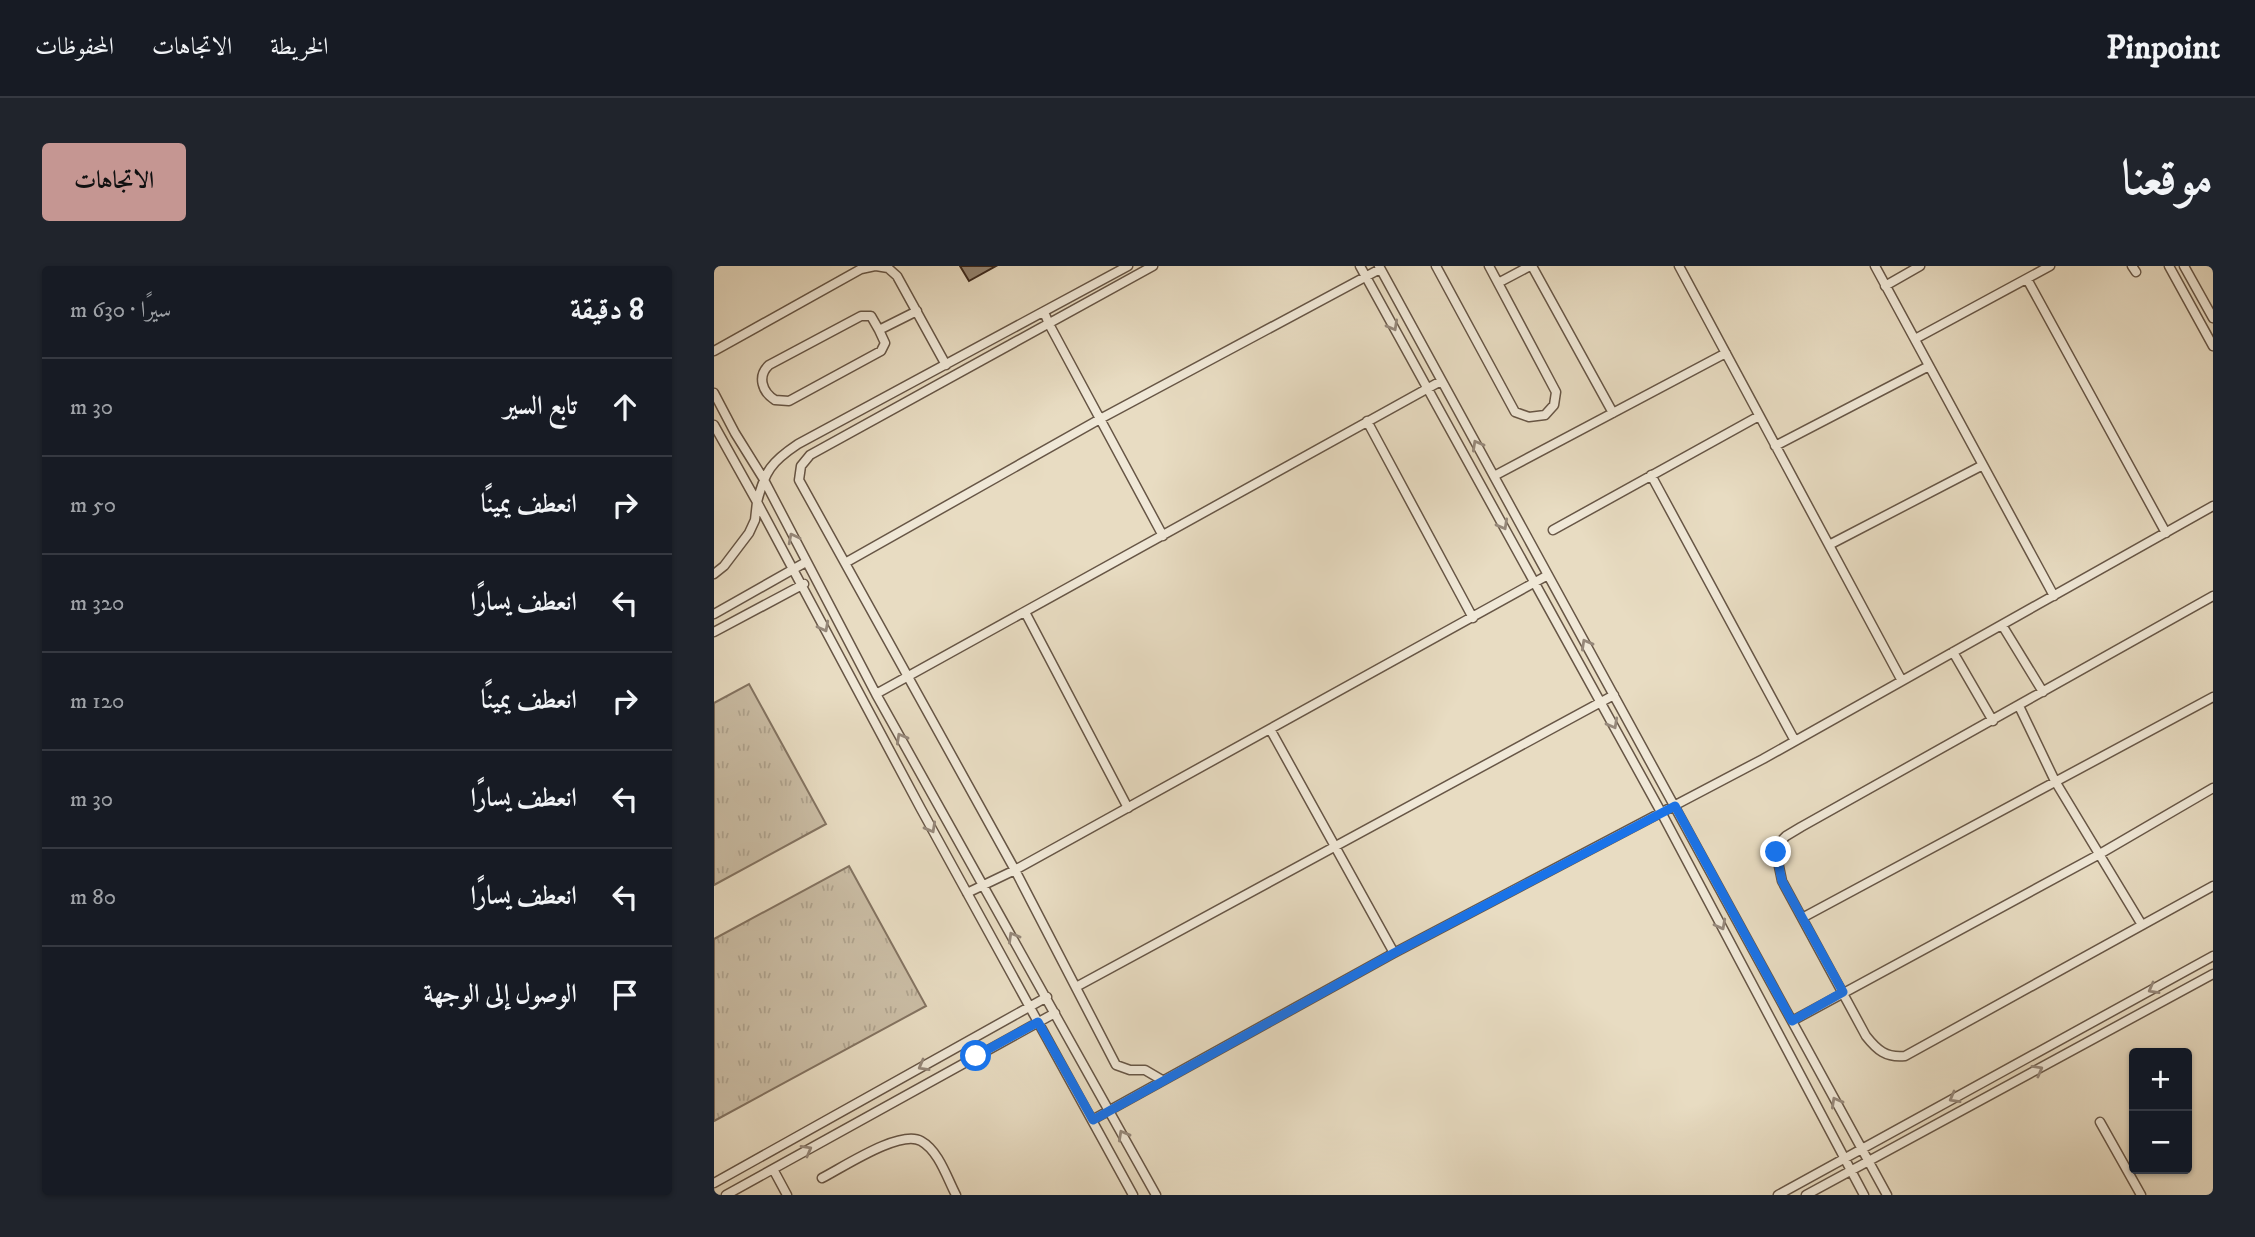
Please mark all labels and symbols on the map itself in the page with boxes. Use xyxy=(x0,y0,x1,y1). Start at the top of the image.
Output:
one-way arrow xyxy=(1385,319,1398,331)
one-way arrow xyxy=(1472,440,1485,452)
one-way arrow xyxy=(1495,518,1508,530)
one-way arrow xyxy=(788,533,802,545)
one-way arrow xyxy=(816,620,829,632)
one-way arrow xyxy=(1581,639,1594,652)
one-way arrow xyxy=(1605,717,1618,730)
one-way arrow xyxy=(896,733,909,745)
one-way arrow xyxy=(923,820,936,833)
route end xyxy=(1760,836,1791,867)
one-way arrow xyxy=(1712,917,1726,930)
one-way arrow xyxy=(1008,931,1021,944)
one-way arrow xyxy=(2148,981,2160,994)
route start xyxy=(960,1040,991,1071)
one-way arrow xyxy=(918,1058,931,1071)
one-way arrow xyxy=(2031,1064,2043,1078)
one-way arrow xyxy=(1948,1090,1961,1103)
one-way arrow xyxy=(1831,1097,1844,1109)
one-way arrow xyxy=(1118,1130,1131,1143)
one-way arrow xyxy=(800,1145,813,1158)

